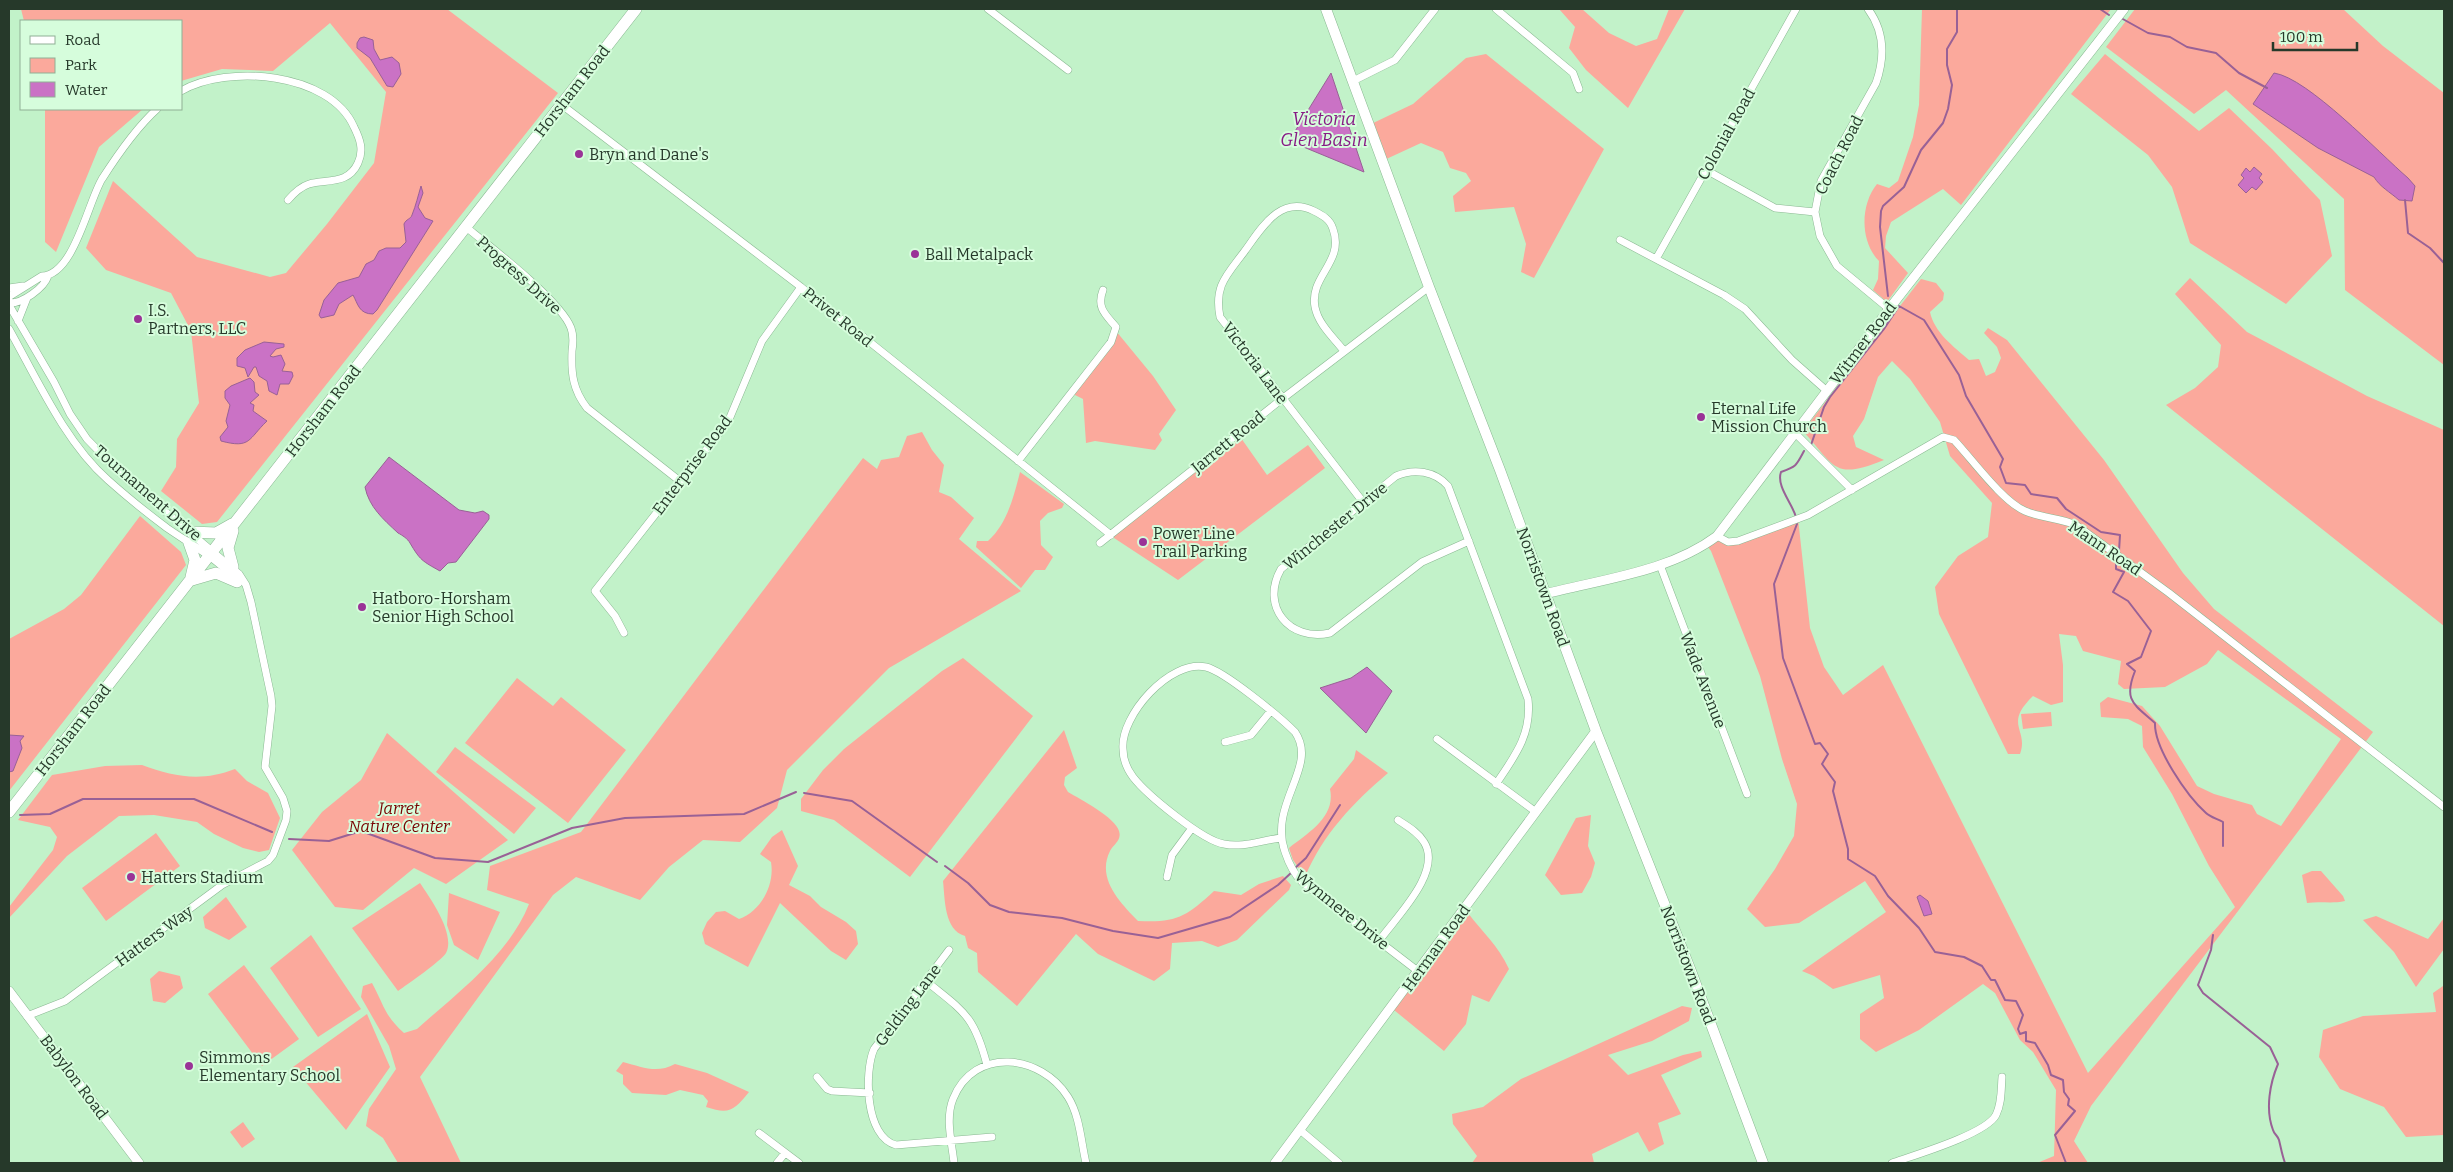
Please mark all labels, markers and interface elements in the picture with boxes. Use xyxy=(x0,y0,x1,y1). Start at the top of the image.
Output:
legend xyxy=(20,20,182,110)
scale bar xyxy=(2273,20,2357,52)
text: 100 m xyxy=(2280,28,2323,46)
text: Road xyxy=(65,31,100,49)
street label: Horsham Road xyxy=(530,41,614,141)
text: Park xyxy=(65,56,97,74)
text: Water xyxy=(65,81,108,99)
street label: Colonial Road xyxy=(1693,84,1759,183)
water label: Victoria Glen Basin xyxy=(1280,108,1368,151)
street label: Coach Road xyxy=(1811,112,1867,198)
place label: Bryn and Dane's xyxy=(589,145,709,164)
marker: Bryn and Dane's xyxy=(573,148,585,160)
street label: Progress Drive xyxy=(473,232,565,318)
place label: Ball Metalpack xyxy=(925,245,1033,264)
marker: Ball Metalpack xyxy=(909,248,921,260)
street label: Privet Road xyxy=(799,283,877,351)
street label: Witmer Road xyxy=(1826,298,1900,388)
place label: I.S. Partners, LLC xyxy=(148,301,246,338)
marker: I.S. Partners, LLC xyxy=(132,313,144,325)
street label: Victoria Lane xyxy=(1218,318,1292,408)
street label: Horsham Road xyxy=(281,361,365,461)
place label: Eternal Life Mission Church xyxy=(1711,399,1827,436)
street label: Jarrett Road xyxy=(1187,406,1269,478)
street label: Enterprise Road xyxy=(648,411,736,518)
marker: Eternal Life Mission Church xyxy=(1695,411,1707,423)
street label: Tournament Drive xyxy=(90,441,206,545)
street label: Winchester Drive xyxy=(1279,478,1391,574)
street label: Mann Road xyxy=(2065,517,2145,580)
place label: Power Line Trail Parking xyxy=(1153,524,1247,561)
street label: Norristown Road xyxy=(1513,525,1574,650)
marker: Power Line Trail Parking xyxy=(1137,536,1149,548)
place label: Hatboro-Horsham Senior High School xyxy=(372,589,515,626)
marker: Hatboro-Horsham Senior High School xyxy=(356,601,368,613)
street label: Wade Avenue xyxy=(1676,629,1730,731)
street label: Horsham Road xyxy=(31,680,115,780)
park label: Jarret Nature Center xyxy=(348,799,451,836)
street label: Wynmere Drive xyxy=(1291,866,1393,954)
place label: Hatters Stadium xyxy=(141,868,263,887)
marker: Hatters Stadium xyxy=(125,871,137,883)
street label: Herman Road xyxy=(1398,900,1474,995)
street label: Hatters Way xyxy=(112,901,197,970)
street label: Norristown Road xyxy=(1657,903,1720,1028)
street label: Gelding Lane xyxy=(871,960,945,1050)
street label: Babylon Road xyxy=(36,1031,112,1123)
place label: Simmons Elementary School xyxy=(199,1048,340,1085)
marker: Simmons Elementary School xyxy=(183,1060,195,1072)

